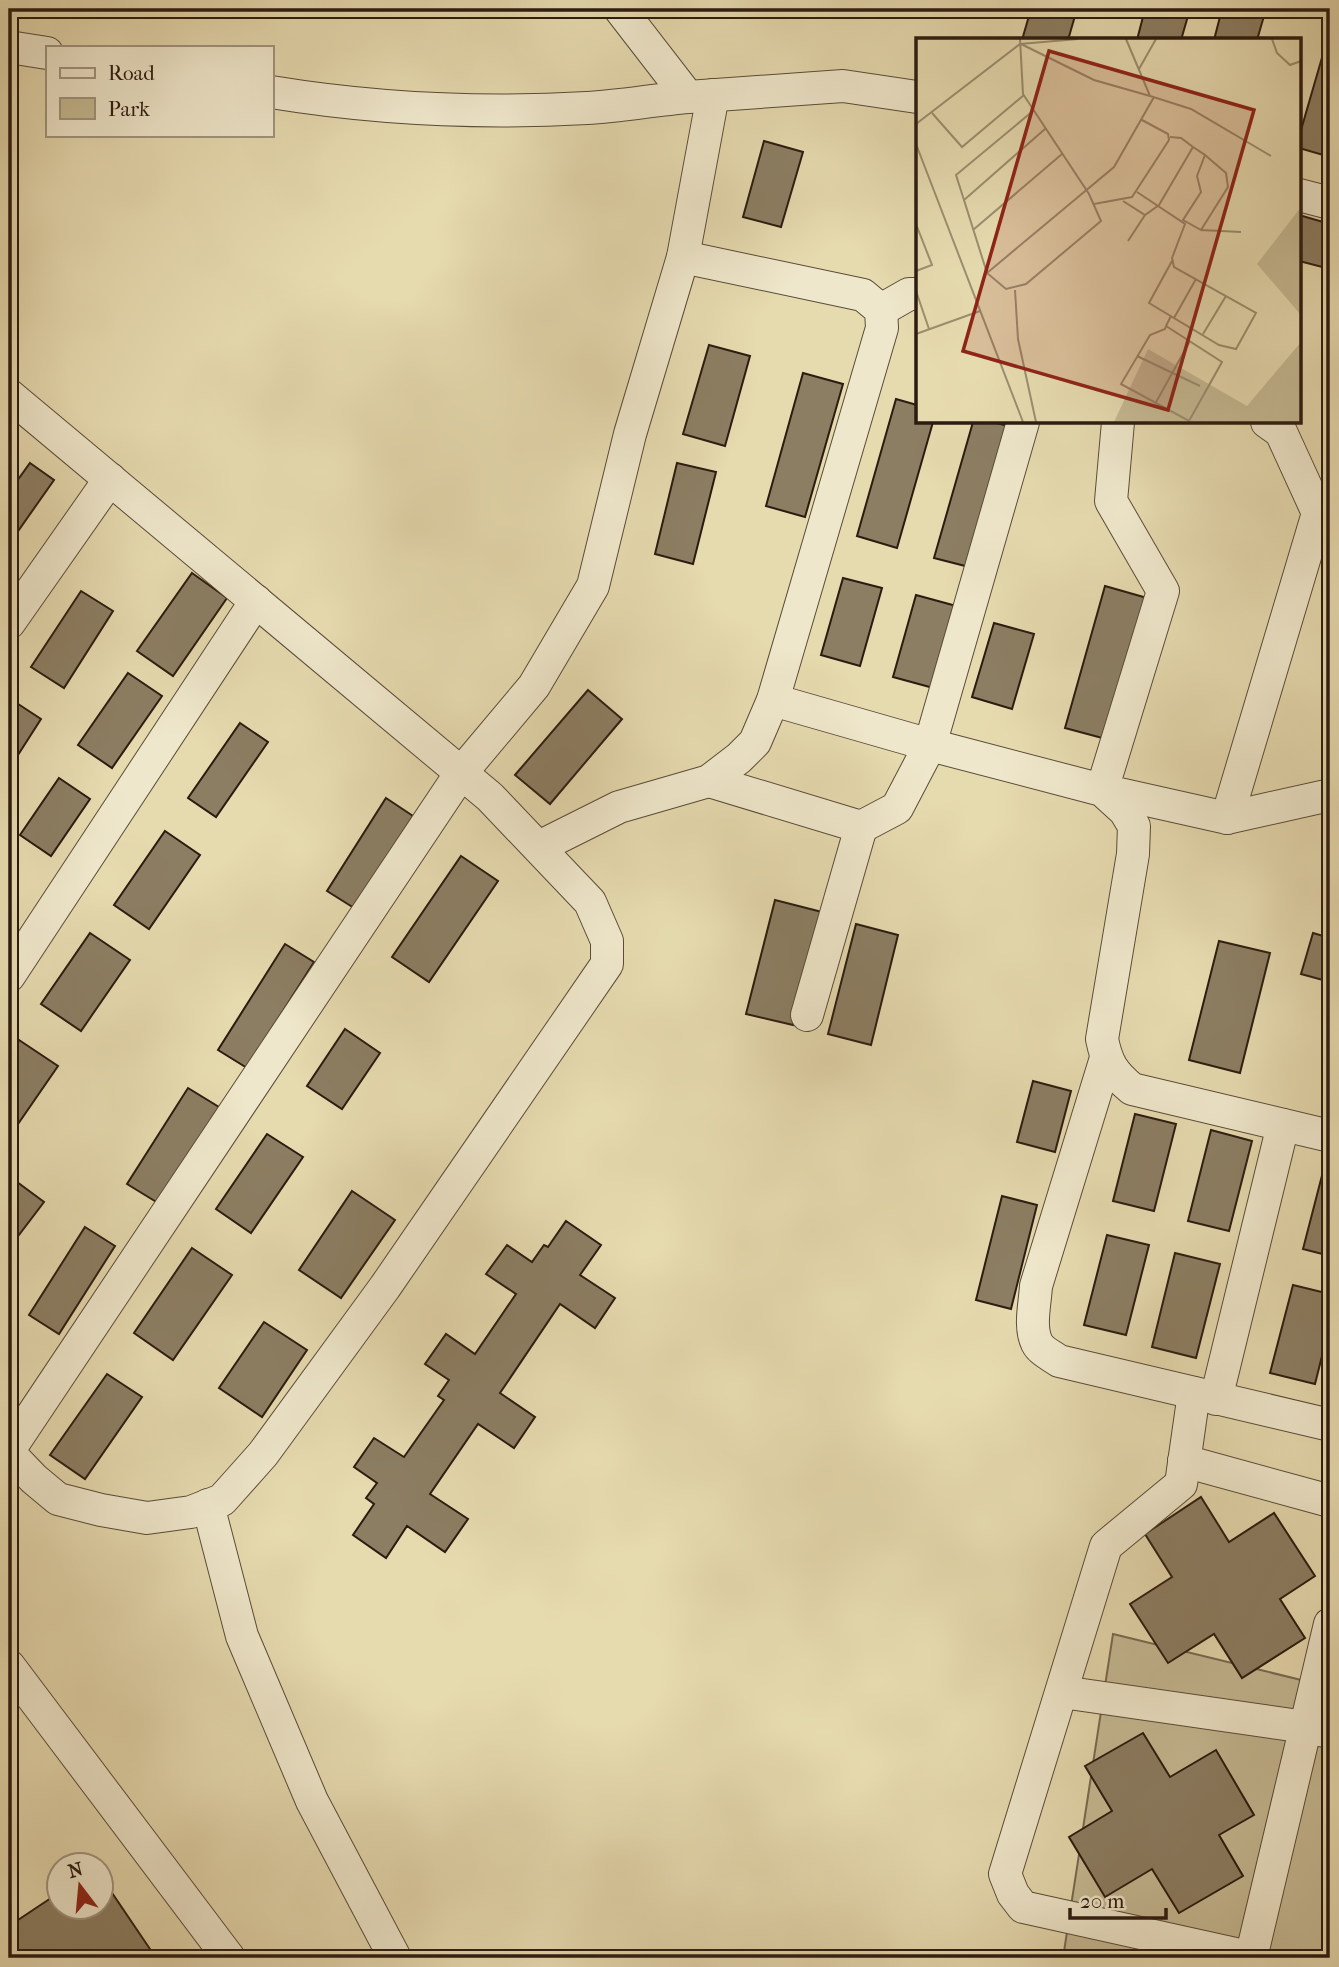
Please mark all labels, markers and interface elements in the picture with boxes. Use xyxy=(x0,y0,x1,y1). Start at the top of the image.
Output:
inset map xyxy=(916,38,1300,424)
legend xyxy=(46,46,273,136)
text: Road xyxy=(108,61,155,85)
text: Park xyxy=(108,97,150,121)
north arrow xyxy=(46,1852,116,1922)
text: N xyxy=(66,1858,86,1883)
scale bar xyxy=(1070,1876,1166,1920)
text: 20 m xyxy=(1080,1889,1125,1913)

